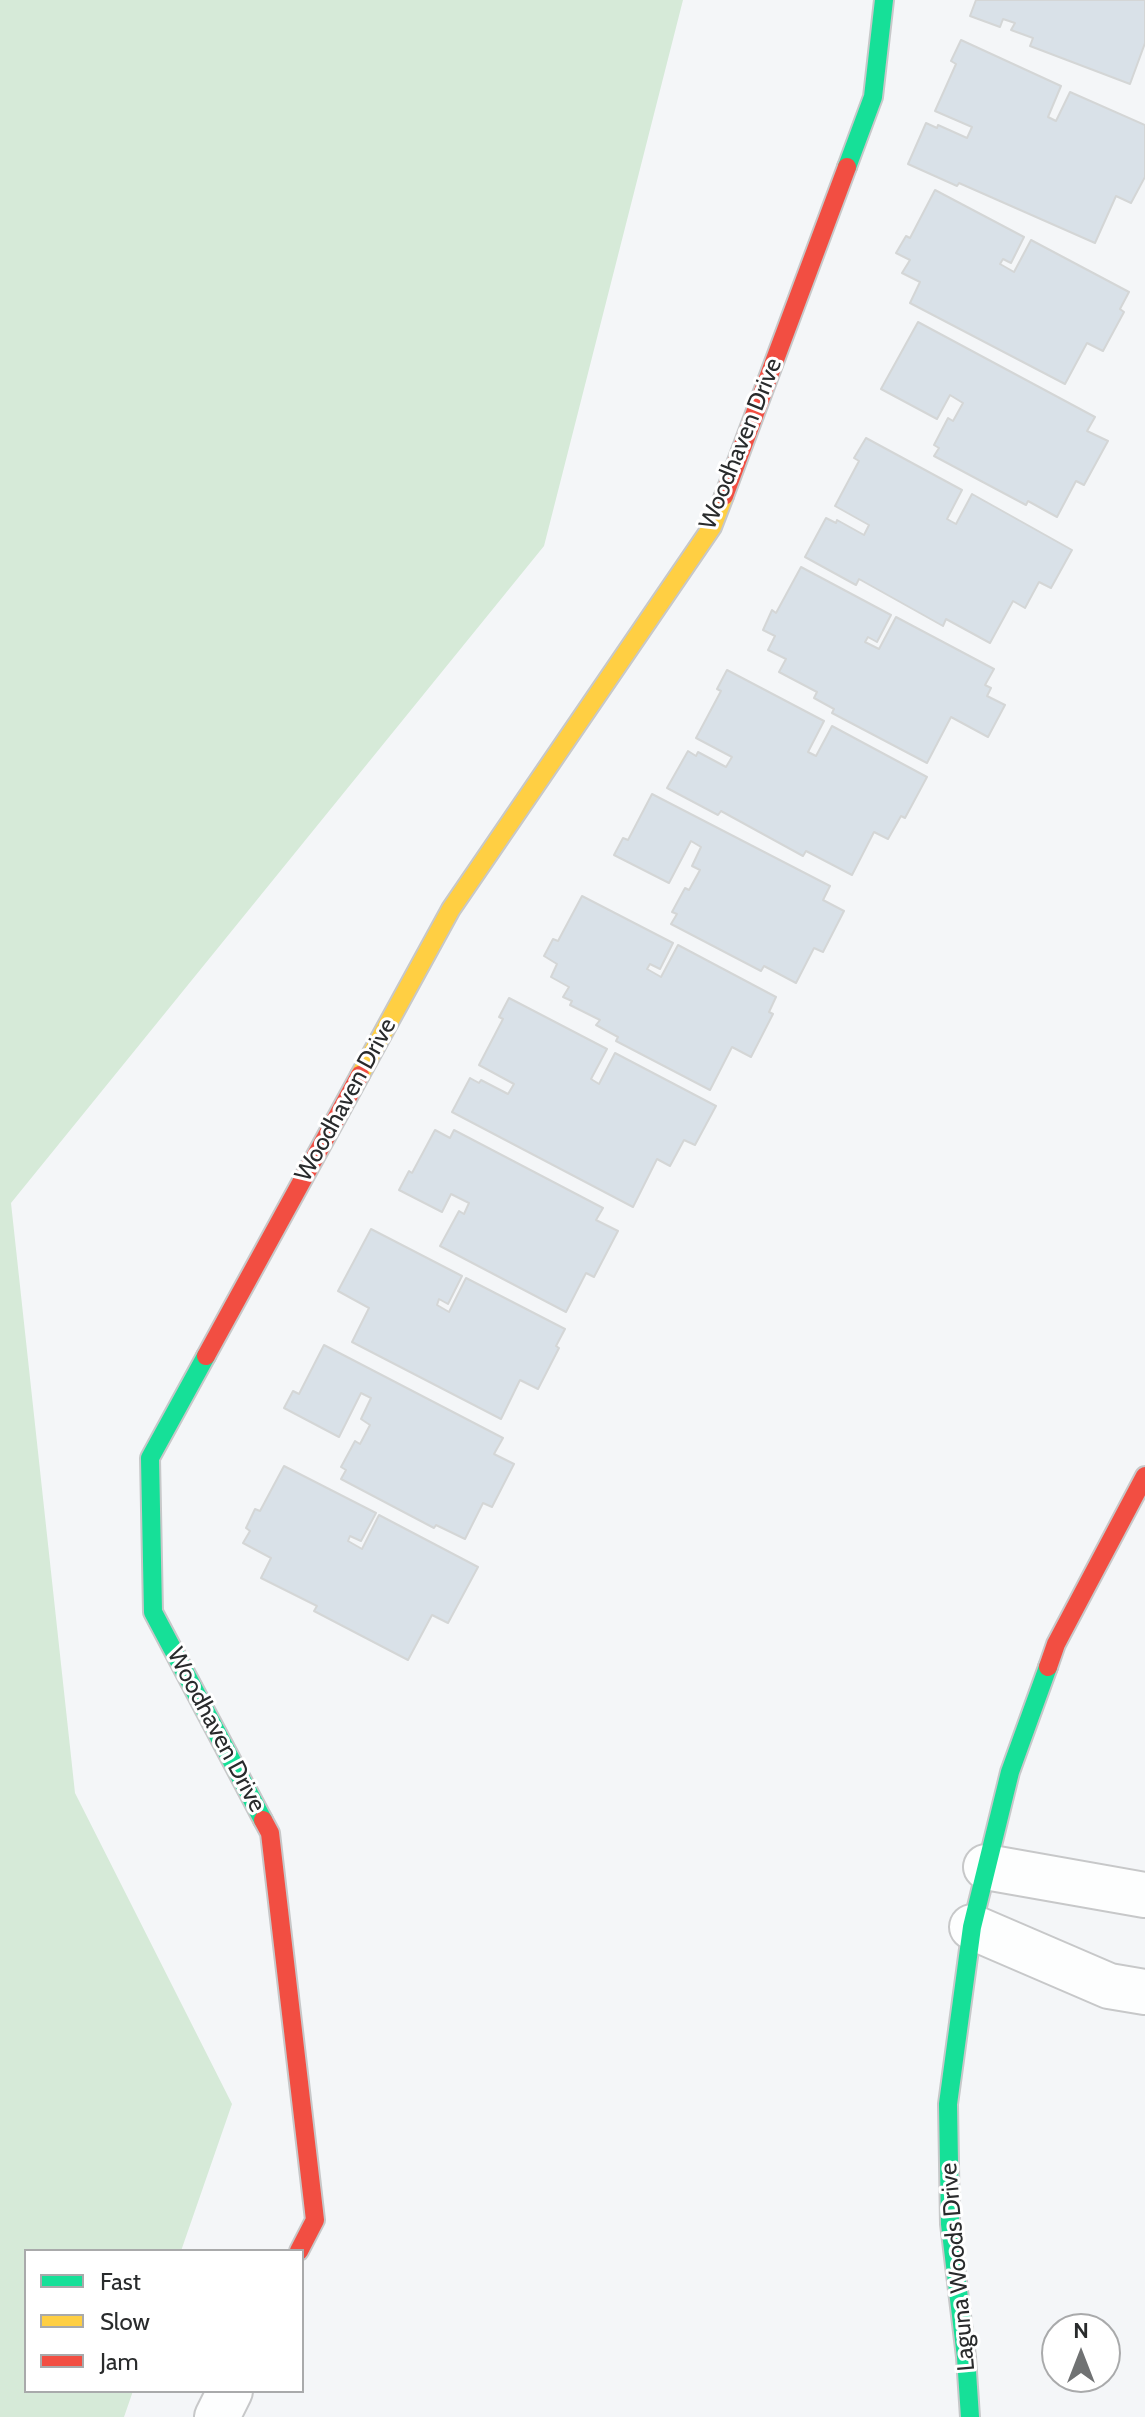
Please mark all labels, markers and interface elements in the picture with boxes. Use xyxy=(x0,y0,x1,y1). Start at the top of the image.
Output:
street label: Woodhaven Drive xyxy=(694,354,788,534)
street label: Woodhaven Drive xyxy=(289,1013,403,1187)
street label: Woodhaven Drive xyxy=(161,1643,271,1817)
street label: Laguna Woods Drive xyxy=(935,2162,981,2372)
legend xyxy=(24,2249,304,2393)
text: Fast xyxy=(100,2267,141,2296)
text: Slow xyxy=(100,2307,150,2336)
north arrow xyxy=(1041,2313,1121,2393)
text: N xyxy=(1073,2317,1089,2344)
text: Jam xyxy=(100,2347,138,2376)

